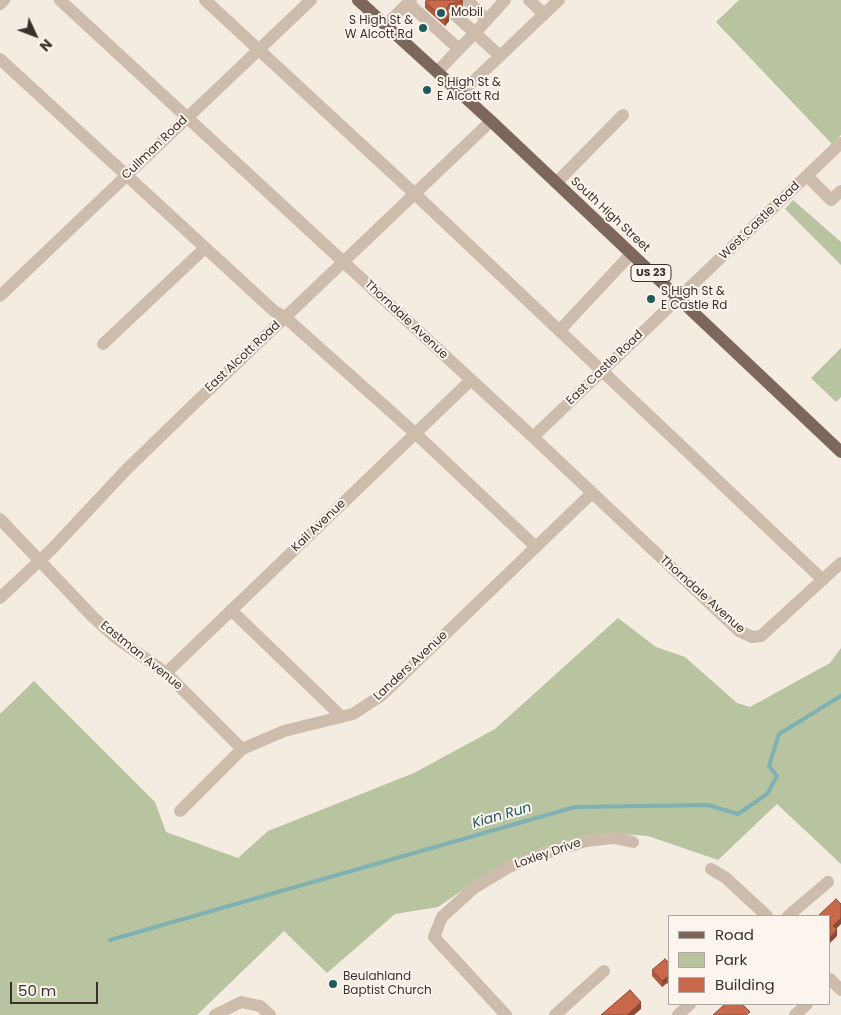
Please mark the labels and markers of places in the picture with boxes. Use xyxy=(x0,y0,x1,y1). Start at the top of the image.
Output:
place label: Mobil xyxy=(451,6,483,20)
marker: Mobil xyxy=(435,7,447,19)
place label: S High St & W Alcott Rd xyxy=(345,14,413,42)
marker: S High St & W Alcott Rd xyxy=(417,22,429,34)
place label: S High St & E Alcott Rd xyxy=(437,76,501,104)
marker: S High St & E Alcott Rd xyxy=(421,84,433,96)
place label: S High St & E Castle Rd xyxy=(661,285,727,313)
marker: S High St & E Castle Rd xyxy=(645,293,657,305)
place label: Beulahland Baptist Church xyxy=(343,970,432,998)
marker: Beulahland Baptist Church xyxy=(327,978,339,990)

